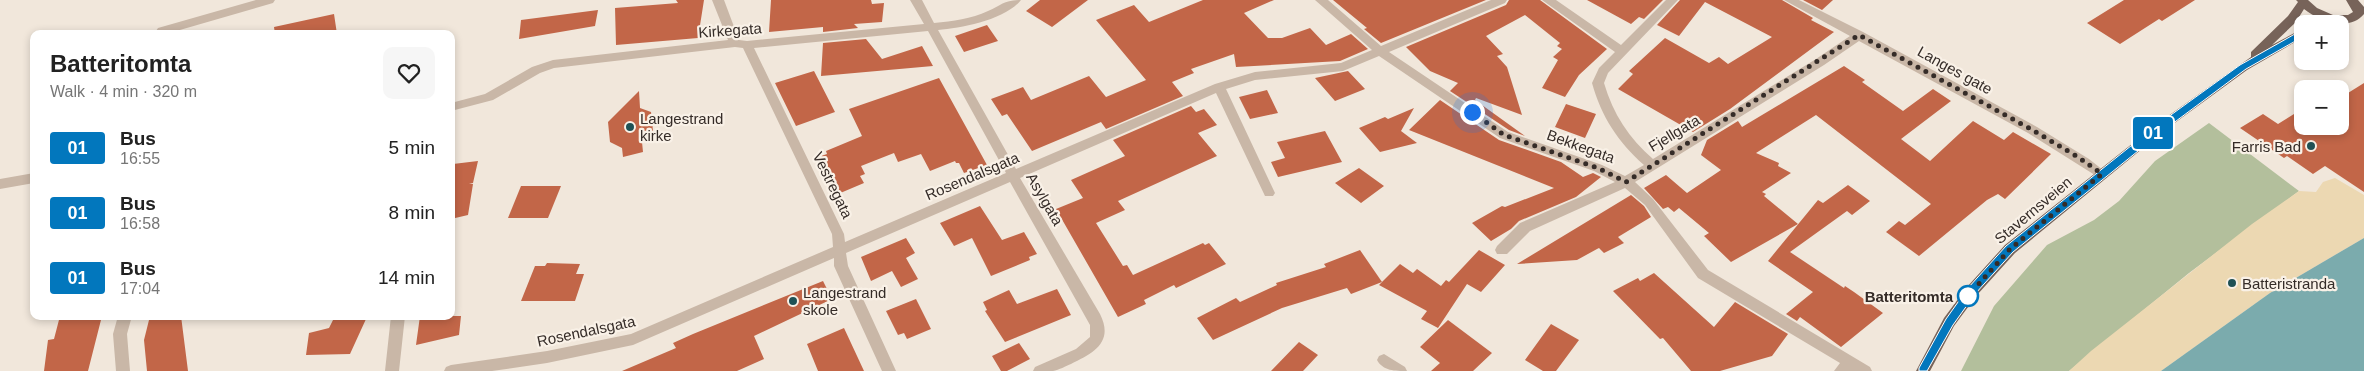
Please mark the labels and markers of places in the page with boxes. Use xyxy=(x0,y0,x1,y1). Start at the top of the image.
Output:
place label: Langestrand kirke xyxy=(640,110,723,144)
marker: Langestrand kirke xyxy=(624,121,636,133)
place label: Farris Bad xyxy=(2232,138,2301,155)
marker: Farris Bad xyxy=(2305,140,2317,152)
place label: Batteristranda xyxy=(2242,275,2336,292)
marker: Batteristranda xyxy=(2226,277,2238,289)
place label: Langestrand skole xyxy=(803,284,886,318)
marker: Batteritomta xyxy=(1957,285,1979,307)
place label: Batteritomta xyxy=(1865,288,1954,305)
marker: Langestrand skole xyxy=(787,295,799,307)

